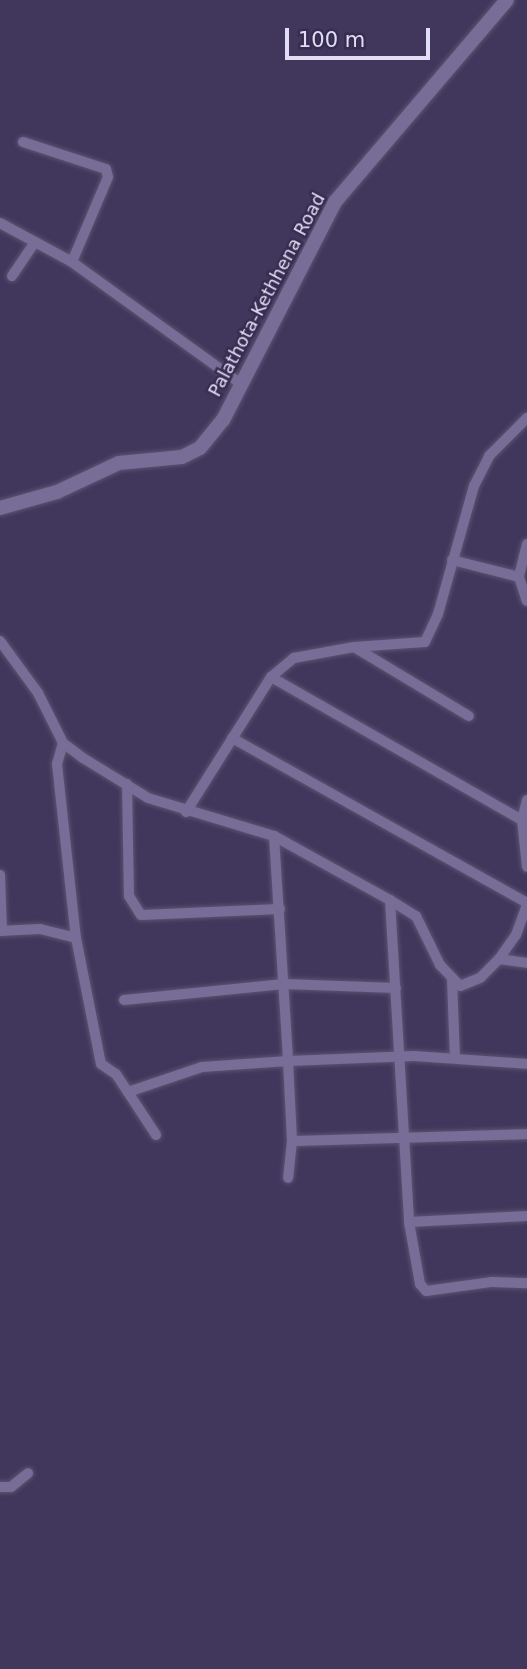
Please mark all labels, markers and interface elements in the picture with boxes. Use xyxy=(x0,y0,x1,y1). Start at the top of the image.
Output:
scale bar xyxy=(289,14,434,58)
text: 100 m xyxy=(298,28,365,52)
street label: Palathota-Kethhena Road xyxy=(204,190,330,400)

